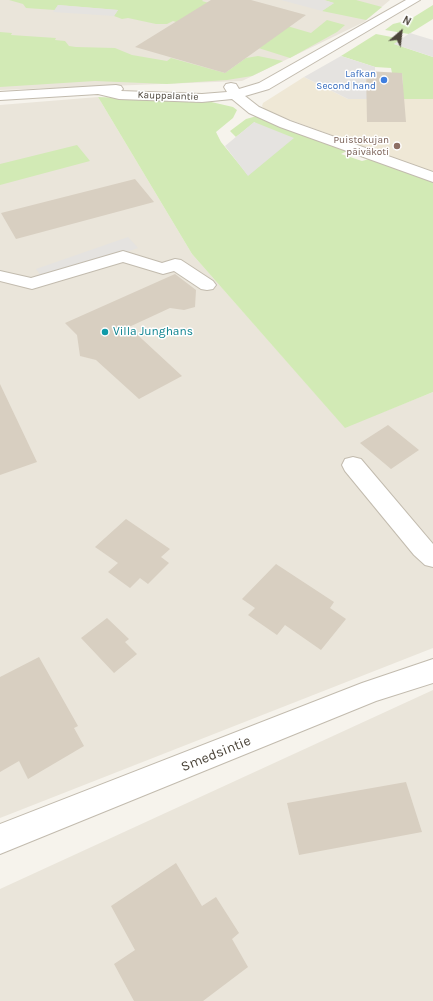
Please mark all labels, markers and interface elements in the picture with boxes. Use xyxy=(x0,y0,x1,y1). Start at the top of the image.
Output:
north arrow xyxy=(381,12,421,52)
text: N xyxy=(400,13,413,29)
place label: Lafkan Second hand xyxy=(316,68,376,92)
marker: Lafkan Second hand xyxy=(379,75,389,85)
street label: Kauppalantie xyxy=(137,89,199,103)
place label: Puistokujan päiväkoti xyxy=(334,134,389,158)
marker: Puistokujan päiväkoti xyxy=(392,141,402,151)
place label: Villa Junghans xyxy=(113,325,193,339)
marker: Villa Junghans xyxy=(100,327,110,337)
street label: Smedsintie xyxy=(179,732,253,776)

